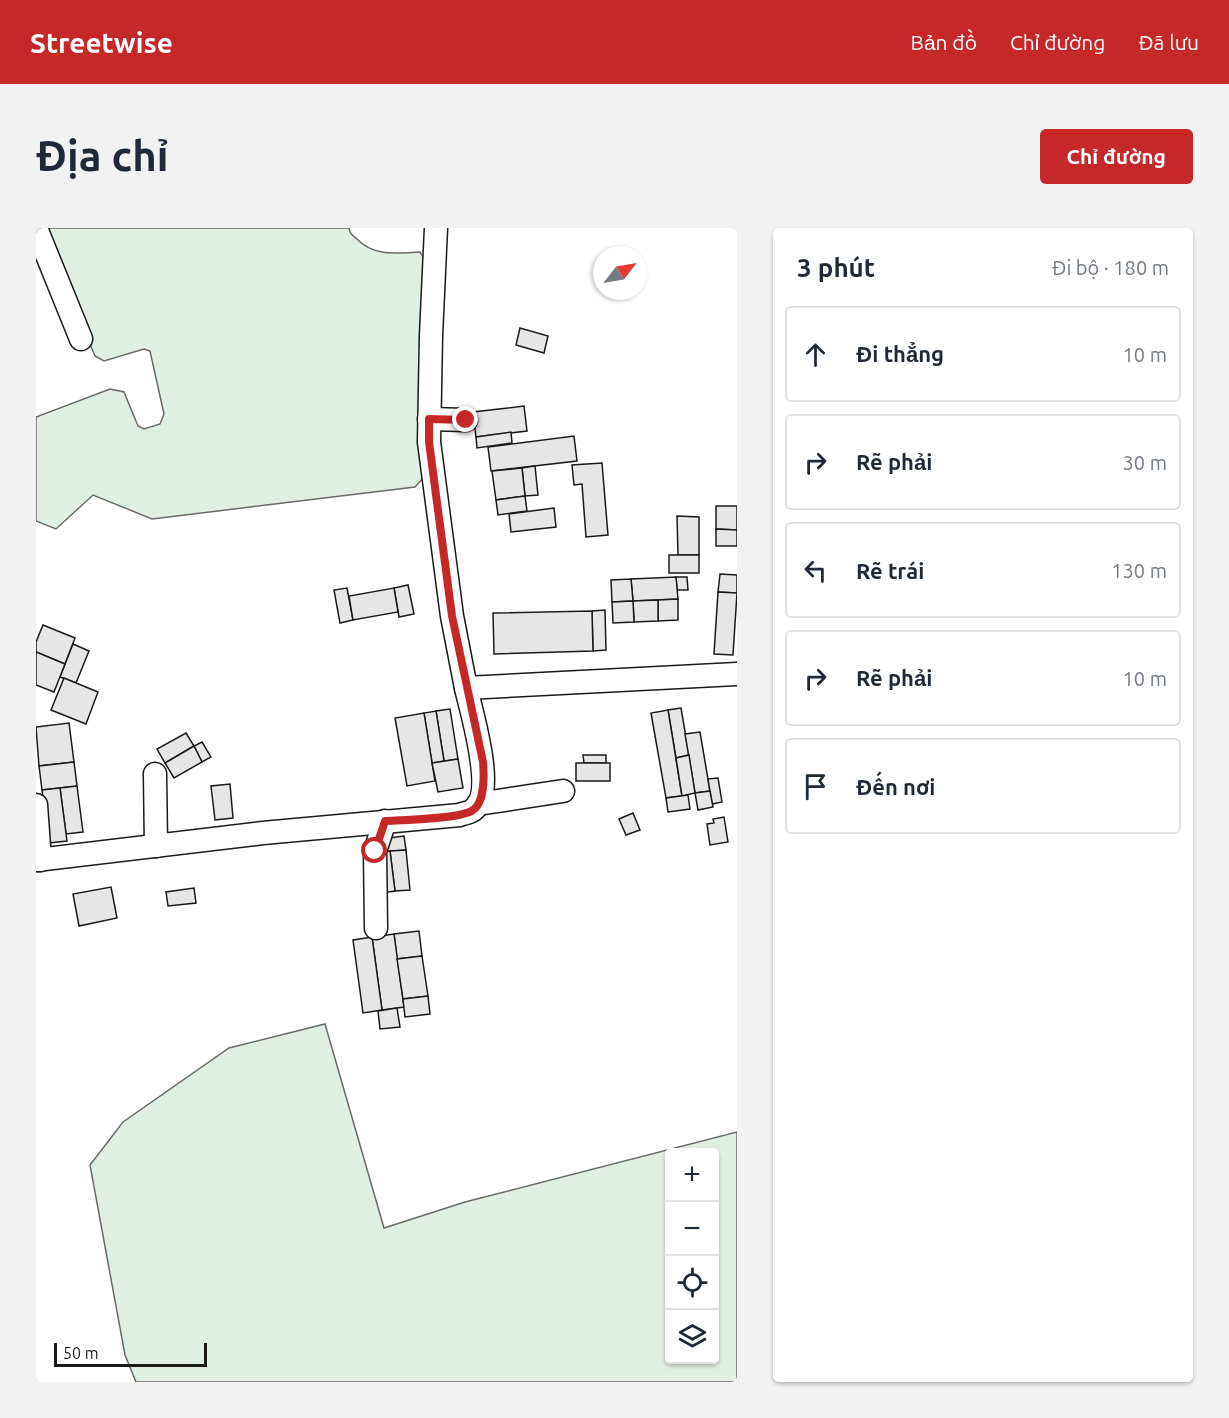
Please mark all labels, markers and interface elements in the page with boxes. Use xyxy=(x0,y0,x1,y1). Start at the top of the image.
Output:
text: Streetwise xyxy=(30,27,173,58)
text: Bản đồ xyxy=(911,30,977,54)
text: Chỉ đường xyxy=(1010,30,1105,54)
text: Đã lưu xyxy=(1138,30,1199,54)
button: Chỉ đường xyxy=(1040,129,1193,184)
text: Địa chỉ xyxy=(36,132,168,179)
north arrow xyxy=(593,246,647,300)
text: 3 phút xyxy=(797,253,875,282)
text: Đi bộ · 180 m xyxy=(1052,256,1169,279)
icon: ahead xyxy=(799,338,832,371)
text: Đi thẳng xyxy=(856,341,944,366)
text: 10 m xyxy=(1123,343,1167,366)
route end xyxy=(452,406,478,432)
icon: right xyxy=(799,446,832,479)
text: Rẽ phải xyxy=(856,449,932,474)
text: 30 m xyxy=(1123,451,1167,474)
icon: left xyxy=(799,554,832,587)
text: Rẽ trái xyxy=(856,558,924,583)
text: 130 m xyxy=(1111,559,1167,582)
icon: right xyxy=(799,662,832,695)
text: Rẽ phải xyxy=(856,665,932,690)
text: 10 m xyxy=(1123,667,1167,690)
icon: arrive xyxy=(799,770,832,803)
text: Đến nơi xyxy=(856,774,935,799)
route start xyxy=(361,837,387,863)
map controls xyxy=(665,1148,719,1364)
button: + xyxy=(665,1148,719,1202)
button: − xyxy=(665,1202,719,1256)
button: locate xyxy=(665,1256,719,1310)
button: layers xyxy=(665,1310,719,1364)
scale bar xyxy=(54,1340,207,1368)
text: 50 m xyxy=(63,1344,99,1362)

